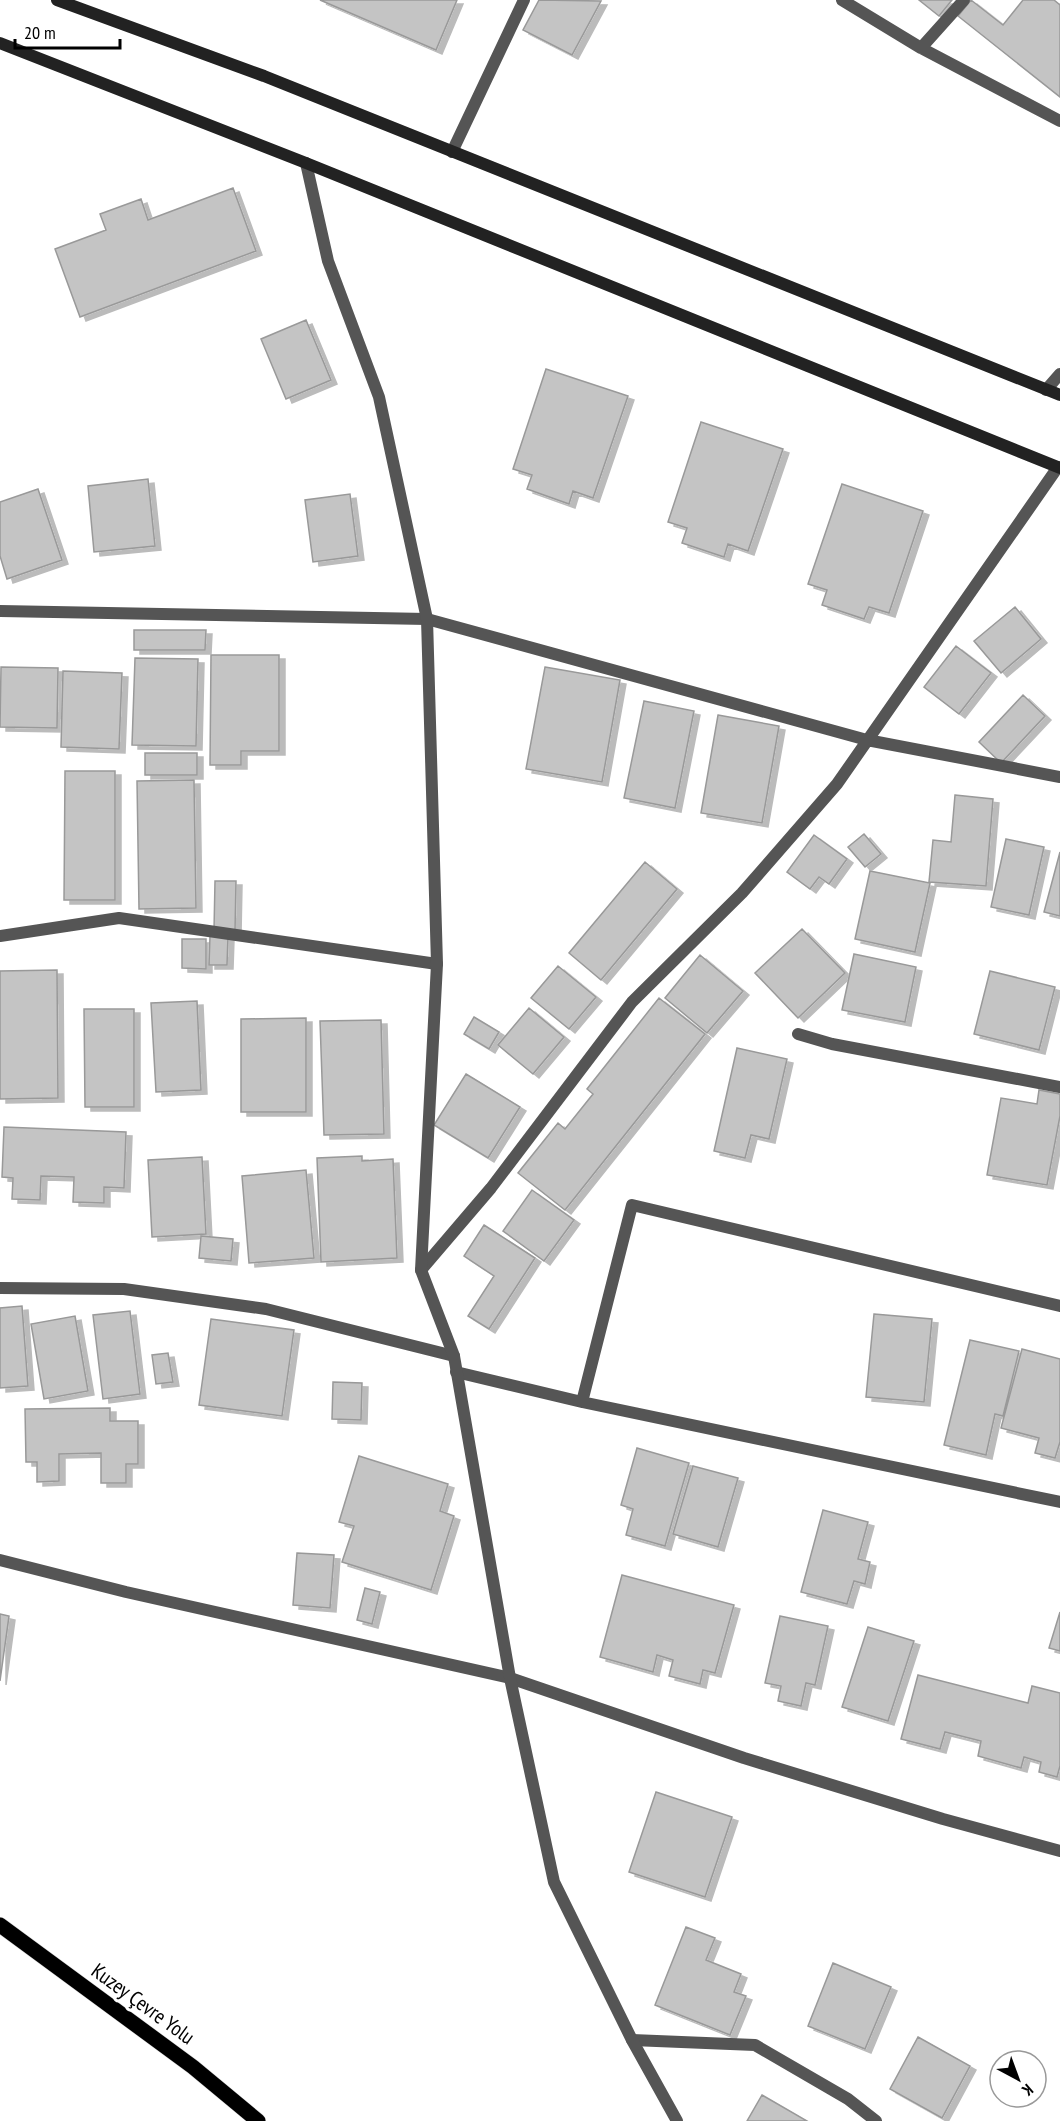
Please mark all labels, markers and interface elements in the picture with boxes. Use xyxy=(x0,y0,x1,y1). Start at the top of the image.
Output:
scale bar xyxy=(15,12,120,50)
text: 20 m xyxy=(24,21,56,44)
street label: Kuzey Çevre Yolu xyxy=(86,1957,200,2050)
north arrow xyxy=(988,2049,1048,2109)
text: K xyxy=(1018,2080,1038,2101)

